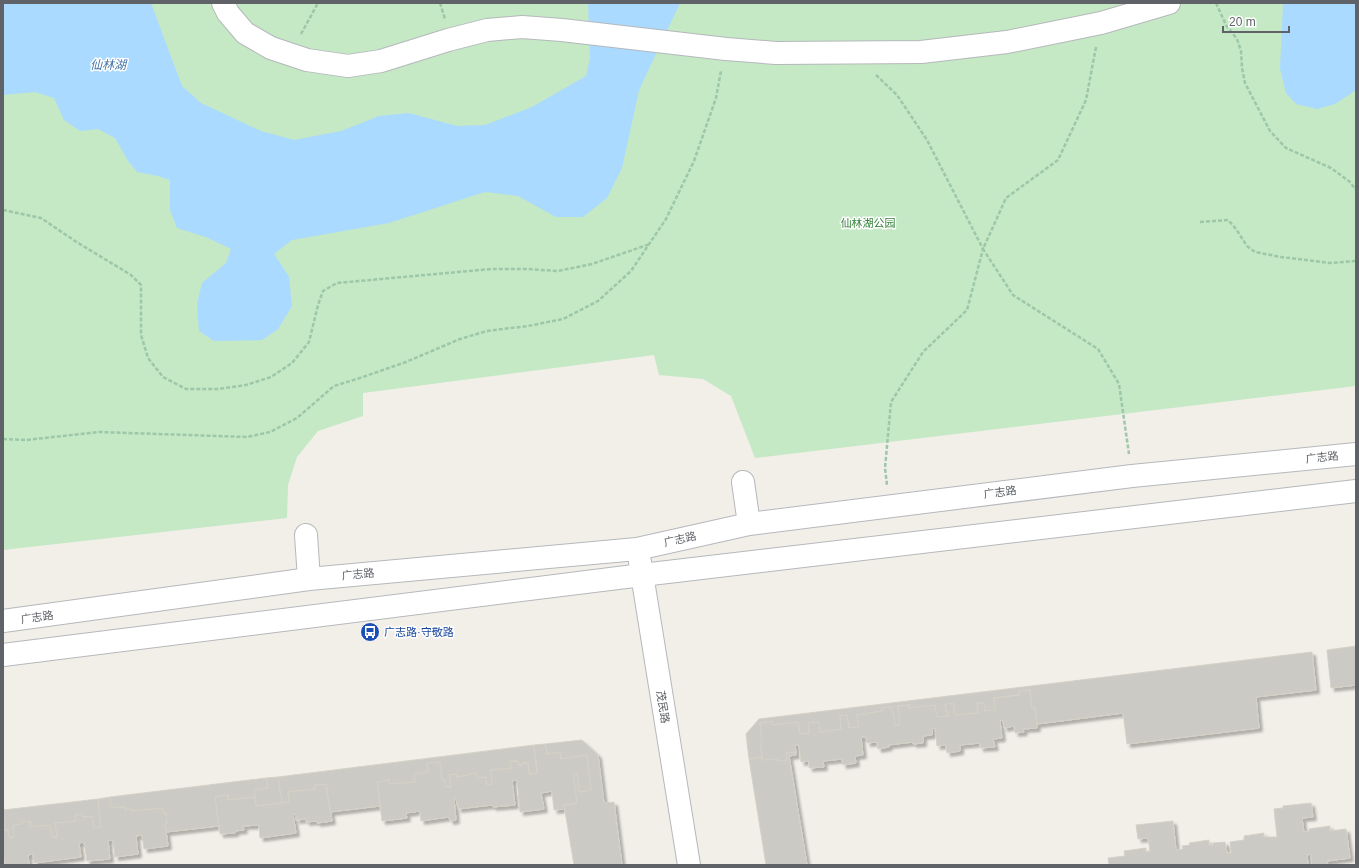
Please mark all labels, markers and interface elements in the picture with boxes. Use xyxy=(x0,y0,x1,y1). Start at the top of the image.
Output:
scale bar xyxy=(1223,8,1289,34)
text: 20 m xyxy=(1229,15,1256,29)
water label: 仙林湖 xyxy=(90,58,128,72)
park label: 仙林湖公园 xyxy=(841,217,896,229)
street label: 广志路 xyxy=(1305,449,1339,465)
street label: 广志路 xyxy=(983,484,1017,500)
street label: 广志路 xyxy=(663,529,697,549)
street label: 广志路 xyxy=(341,567,375,581)
street label: 广志路 xyxy=(20,609,54,625)
bus stop icon: 广志路·守敬路 xyxy=(359,621,381,643)
place label: 广志路·守敬路 xyxy=(384,626,454,638)
street label: 茂民路 xyxy=(654,690,672,724)

